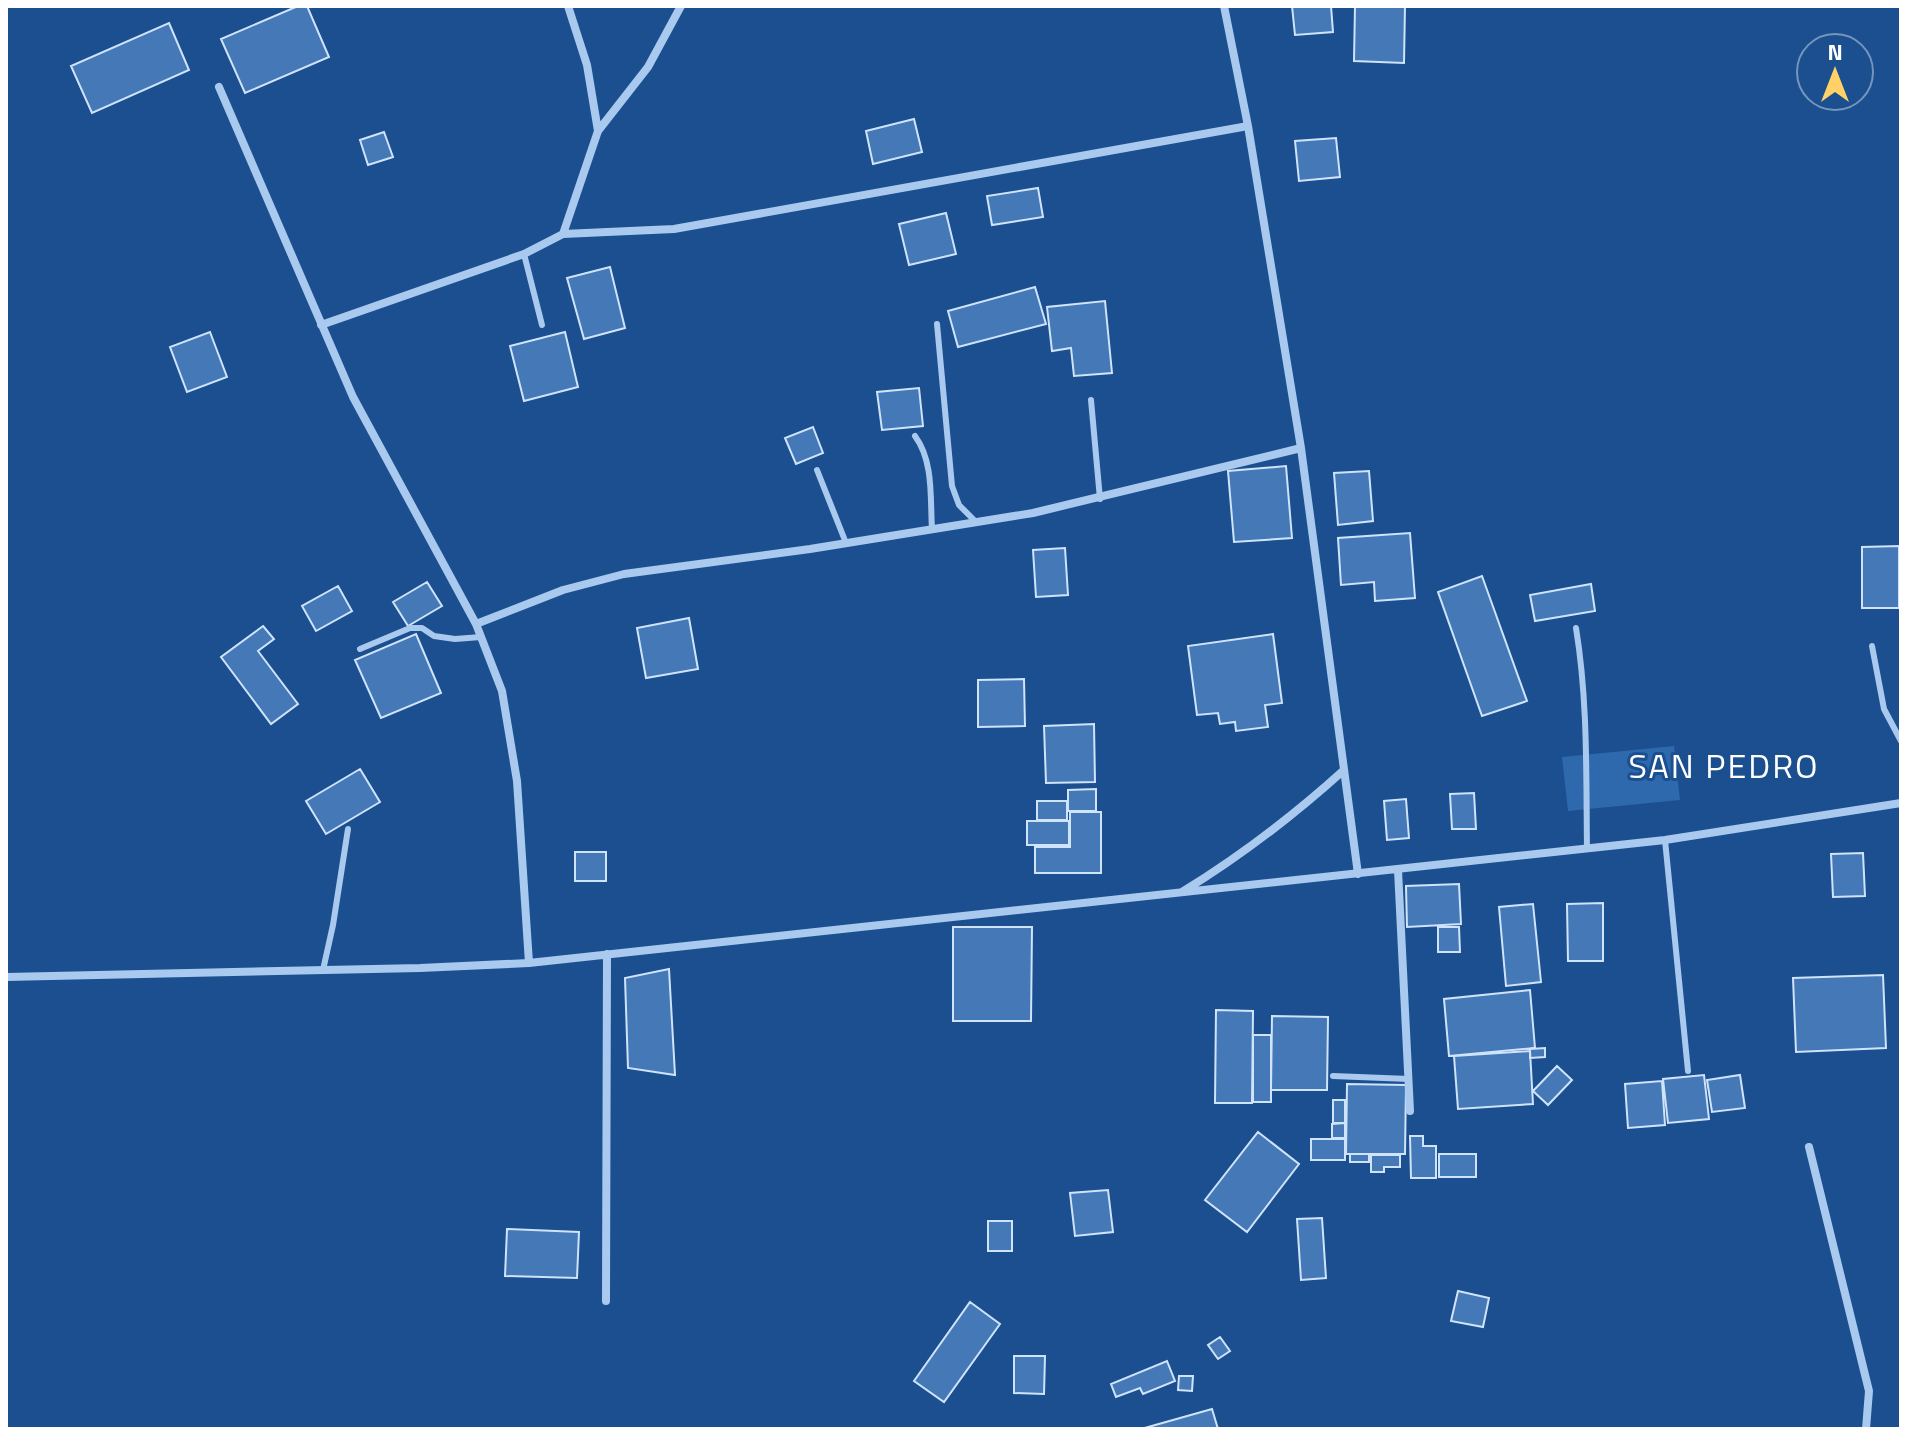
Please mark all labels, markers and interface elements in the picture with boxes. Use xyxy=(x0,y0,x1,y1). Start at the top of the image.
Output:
north arrow xyxy=(1795,32,1875,112)
text: N xyxy=(1827,35,1843,69)
district label: SAN PEDRO xyxy=(1628,739,1820,791)

